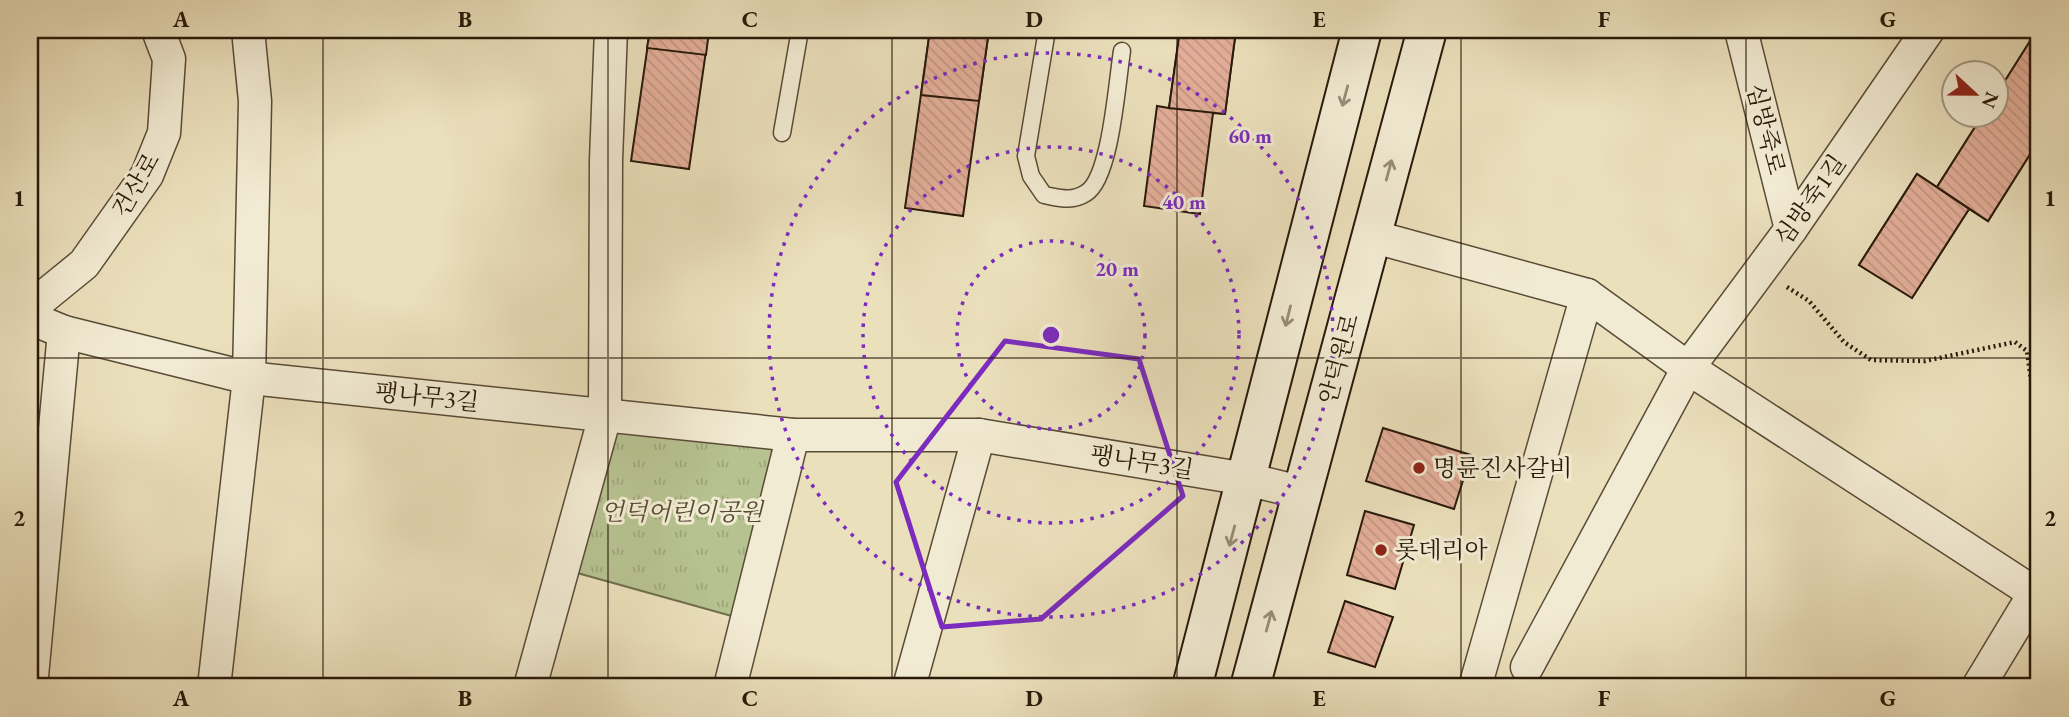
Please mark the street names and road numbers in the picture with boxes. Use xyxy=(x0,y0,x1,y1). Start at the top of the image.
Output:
street label: 심방죽로 xyxy=(1740,80,1793,178)
street label: 건산로 xyxy=(105,147,166,223)
street label: 심방죽1길 xyxy=(1767,148,1852,251)
street label: 안덕원로 xyxy=(1312,310,1365,408)
street label: 팽나무3길 xyxy=(374,376,481,417)
street label: 팽나무3길 xyxy=(1088,438,1196,485)

